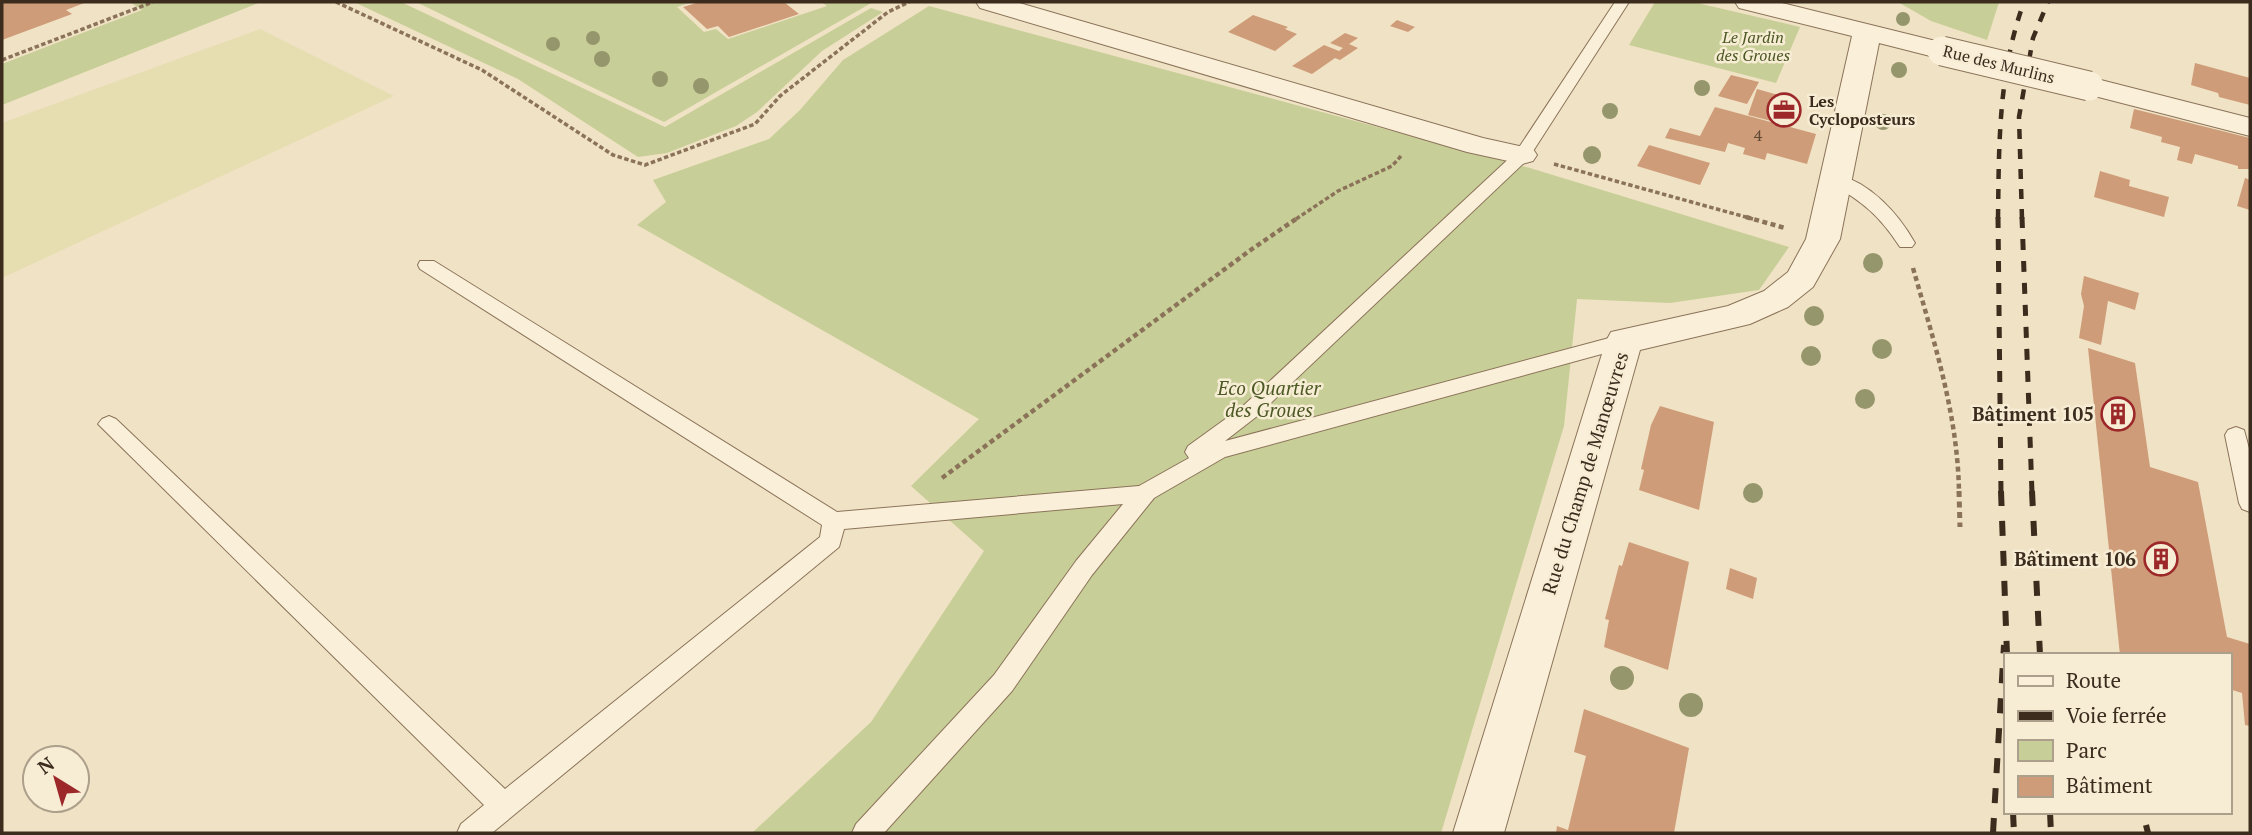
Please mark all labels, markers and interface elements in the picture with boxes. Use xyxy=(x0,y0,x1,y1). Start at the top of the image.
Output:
park label: Le Jardin des Groues xyxy=(1716,26,1790,66)
street label: Rue des Murlins xyxy=(1941,39,2057,89)
place label: Les Cycloposteurs xyxy=(1809,90,1915,130)
office icon: Les Cycloposteurs xyxy=(1765,91,1803,129)
house number: 4 xyxy=(1754,124,1763,146)
street label: Rue du Champ de Manœuvres xyxy=(1536,349,1633,597)
park label: Eco Quartier des Groues xyxy=(1216,375,1321,422)
building icon: Bâtiment 105 xyxy=(2099,395,2137,433)
place label: Bâtiment 105 xyxy=(1972,401,2094,426)
building icon: Bâtiment 106 xyxy=(2142,540,2180,578)
place label: Bâtiment 106 xyxy=(2014,546,2136,571)
legend xyxy=(2004,653,2231,814)
text: Route xyxy=(2066,666,2121,694)
text: Voie ferrée xyxy=(2066,701,2167,729)
text: Parc xyxy=(2066,736,2107,764)
north arrow xyxy=(21,744,91,814)
text: N xyxy=(32,750,59,779)
text: Bâtiment xyxy=(2066,771,2153,799)

